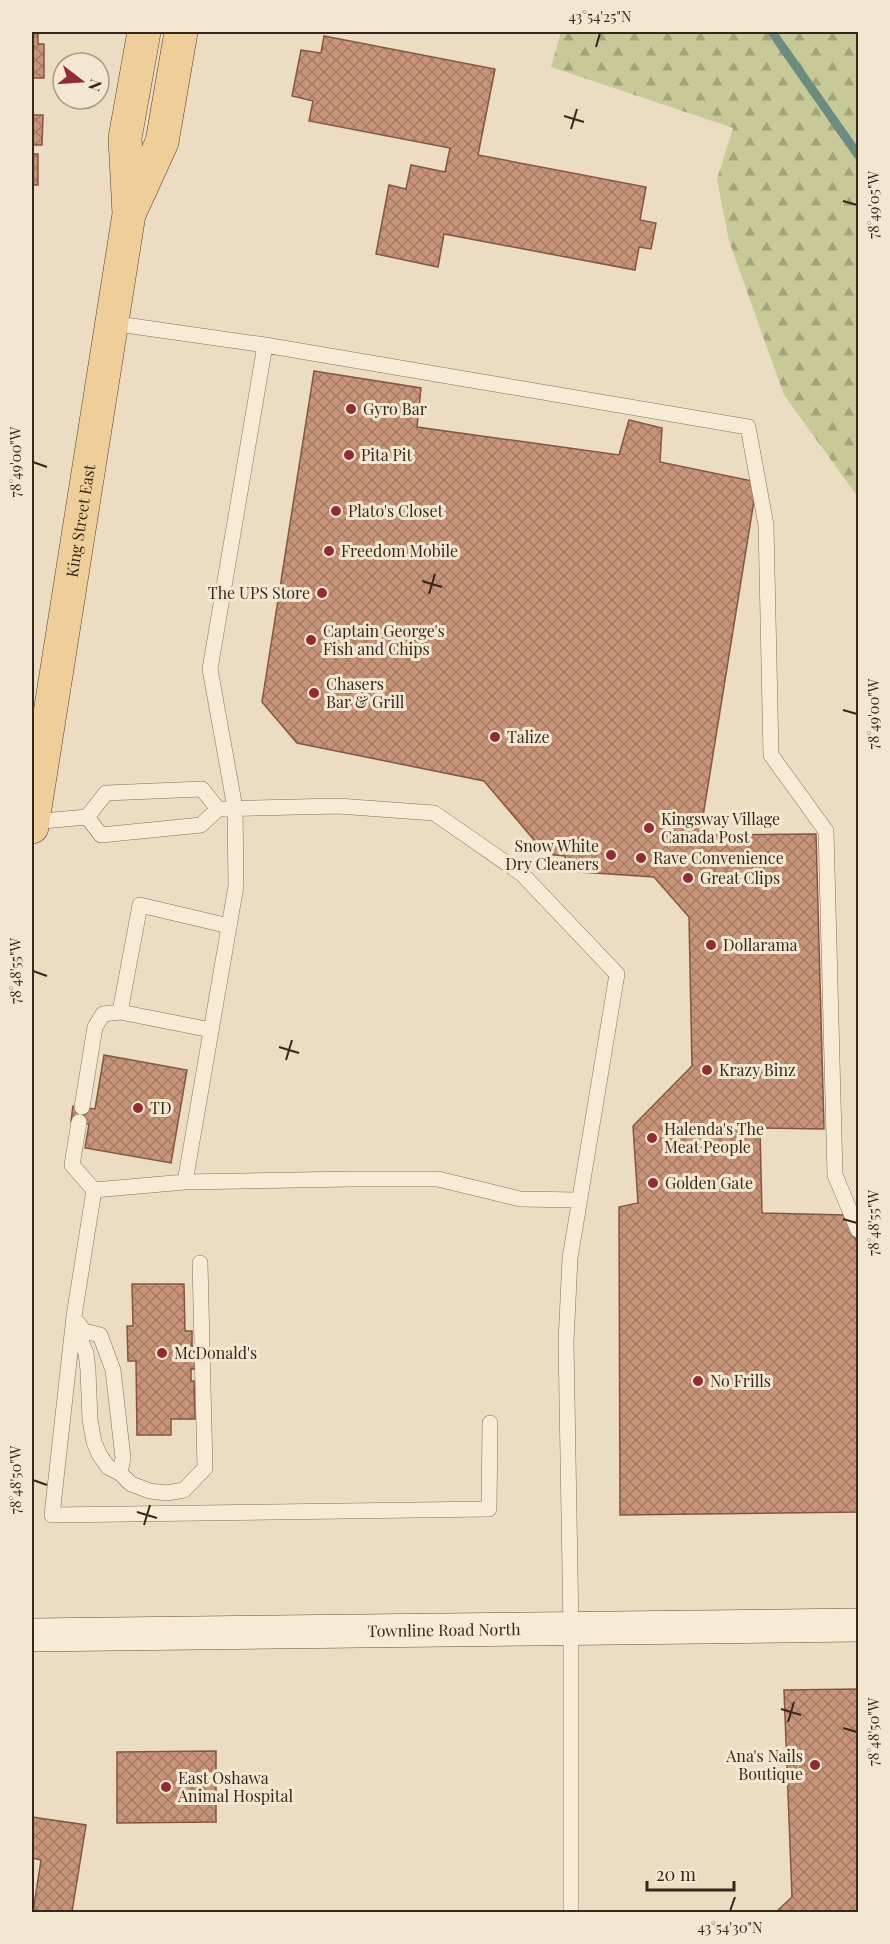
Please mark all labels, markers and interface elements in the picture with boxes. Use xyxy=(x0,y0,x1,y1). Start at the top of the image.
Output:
text: 43°54'25"N xyxy=(568,6,632,26)
north arrow xyxy=(51,51,111,111)
text: N xyxy=(84,77,108,95)
text: 78°49'05"W xyxy=(863,170,883,239)
place label: Gyro Bar xyxy=(363,398,427,419)
marker: Gyro Bar xyxy=(344,402,358,416)
text: 78°49'00"W xyxy=(5,426,25,497)
place label: Pita Pit xyxy=(361,444,413,465)
marker: Pita Pit xyxy=(342,448,356,462)
street label: King Street East xyxy=(61,462,99,579)
place label: Plato's Closet xyxy=(348,500,444,521)
marker: Plato's Closet xyxy=(329,504,343,518)
place label: Freedom Mobile xyxy=(341,540,458,561)
marker: Freedom Mobile xyxy=(322,544,336,558)
place label: The UPS Store xyxy=(208,582,310,603)
marker: The UPS Store xyxy=(315,586,329,600)
place label: Captain George's Fish and Chips xyxy=(323,620,445,659)
marker: Captain George's Fish and Chips xyxy=(304,633,318,647)
place label: Chasers Bar & Grill xyxy=(326,673,405,712)
text: 78°49'00"W xyxy=(863,678,883,749)
marker: Chasers Bar & Grill xyxy=(307,686,321,700)
place label: Talize xyxy=(507,726,550,747)
marker: Talize xyxy=(488,730,502,744)
place label: Kingsway Village Canada Post xyxy=(661,808,780,847)
marker: Kingsway Village Canada Post xyxy=(642,821,656,835)
place label: Snow White Dry Cleaners xyxy=(505,835,599,874)
place label: Rave Convenience xyxy=(653,847,784,868)
marker: Snow White Dry Cleaners xyxy=(604,848,618,862)
marker: Rave Convenience xyxy=(634,851,648,865)
place label: Great Clips xyxy=(700,867,780,888)
marker: Great Clips xyxy=(681,871,695,885)
place label: Dollarama xyxy=(723,934,798,955)
text: 78°48'55"W xyxy=(5,938,25,1004)
marker: Dollarama xyxy=(704,938,718,952)
place label: Krazy Binz xyxy=(719,1059,796,1080)
marker: Krazy Binz xyxy=(700,1063,714,1077)
place label: TD xyxy=(150,1097,172,1118)
marker: TD xyxy=(131,1101,145,1115)
place label: Halenda's The Meat People xyxy=(664,1118,764,1157)
marker: Halenda's The Meat People xyxy=(645,1131,659,1145)
place label: Golden Gate xyxy=(665,1172,753,1193)
marker: Golden Gate xyxy=(646,1176,660,1190)
text: 78°48'55"W xyxy=(863,1190,883,1256)
place label: McDonald's xyxy=(174,1342,257,1363)
marker: McDonald's xyxy=(155,1346,169,1360)
place label: No Frills xyxy=(710,1370,771,1391)
marker: No Frills xyxy=(691,1374,705,1388)
text: 78°48'50"W xyxy=(5,1445,25,1514)
street label: Townline Road North xyxy=(367,1618,521,1641)
text: 78°48'50"W xyxy=(863,1697,883,1766)
place label: Ana's Nails Boutique xyxy=(725,1745,803,1784)
marker: Ana's Nails Boutique xyxy=(808,1758,822,1772)
place label: East Oshawa Animal Hospital xyxy=(177,1767,293,1806)
marker: East Oshawa Animal Hospital xyxy=(159,1780,173,1794)
scale bar xyxy=(647,1854,734,1892)
text: 20 m xyxy=(656,1862,696,1886)
text: 43°54'30"N xyxy=(697,1917,763,1937)

